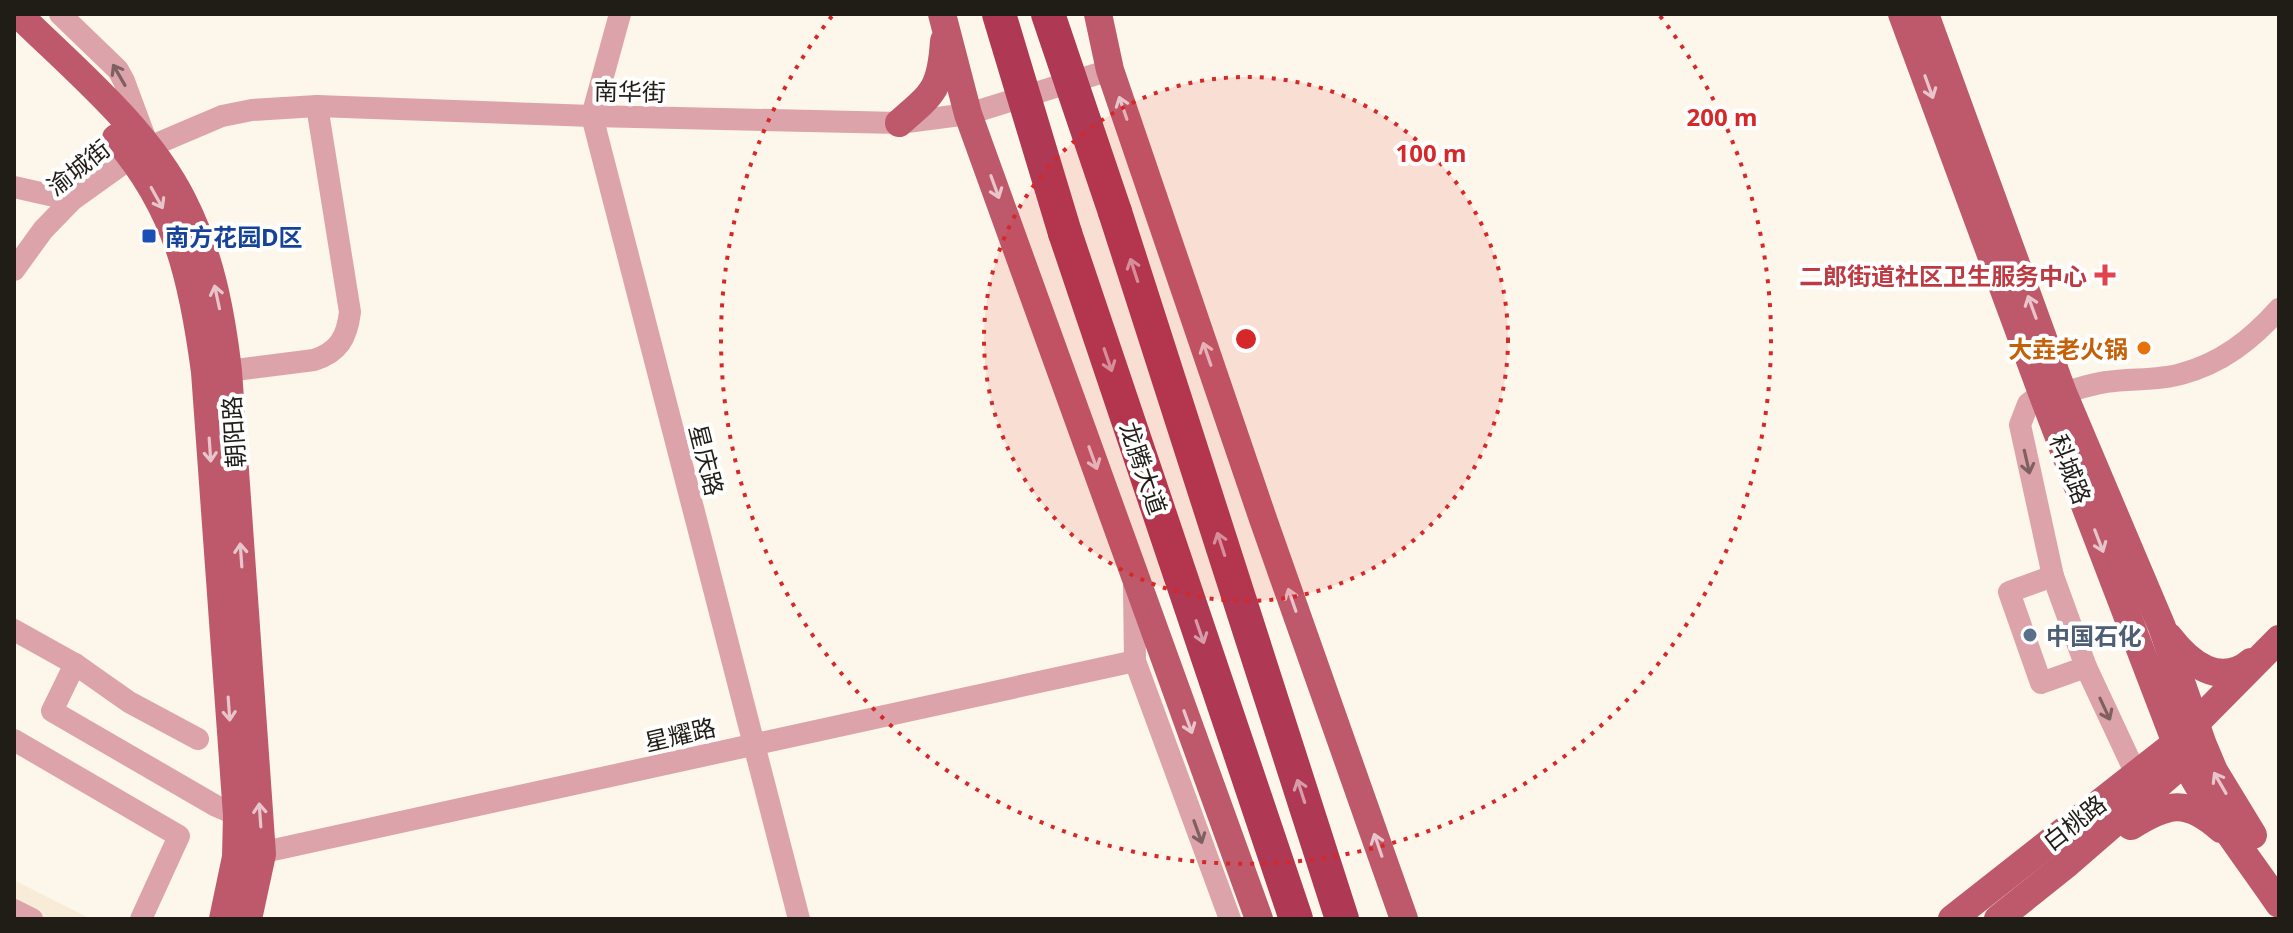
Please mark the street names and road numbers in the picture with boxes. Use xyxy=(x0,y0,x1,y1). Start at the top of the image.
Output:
street label: 南华街 xyxy=(594,74,666,108)
street label: 渝城街 xyxy=(39,132,117,202)
street label: 朝阳路 xyxy=(214,395,252,469)
street label: 龙腾大道 xyxy=(1113,417,1175,519)
street label: 星庆路 xyxy=(682,421,732,499)
street label: 科城路 xyxy=(2043,429,2099,509)
street label: 星耀路 xyxy=(641,710,719,758)
street label: 白桃路 xyxy=(2035,787,2113,857)

